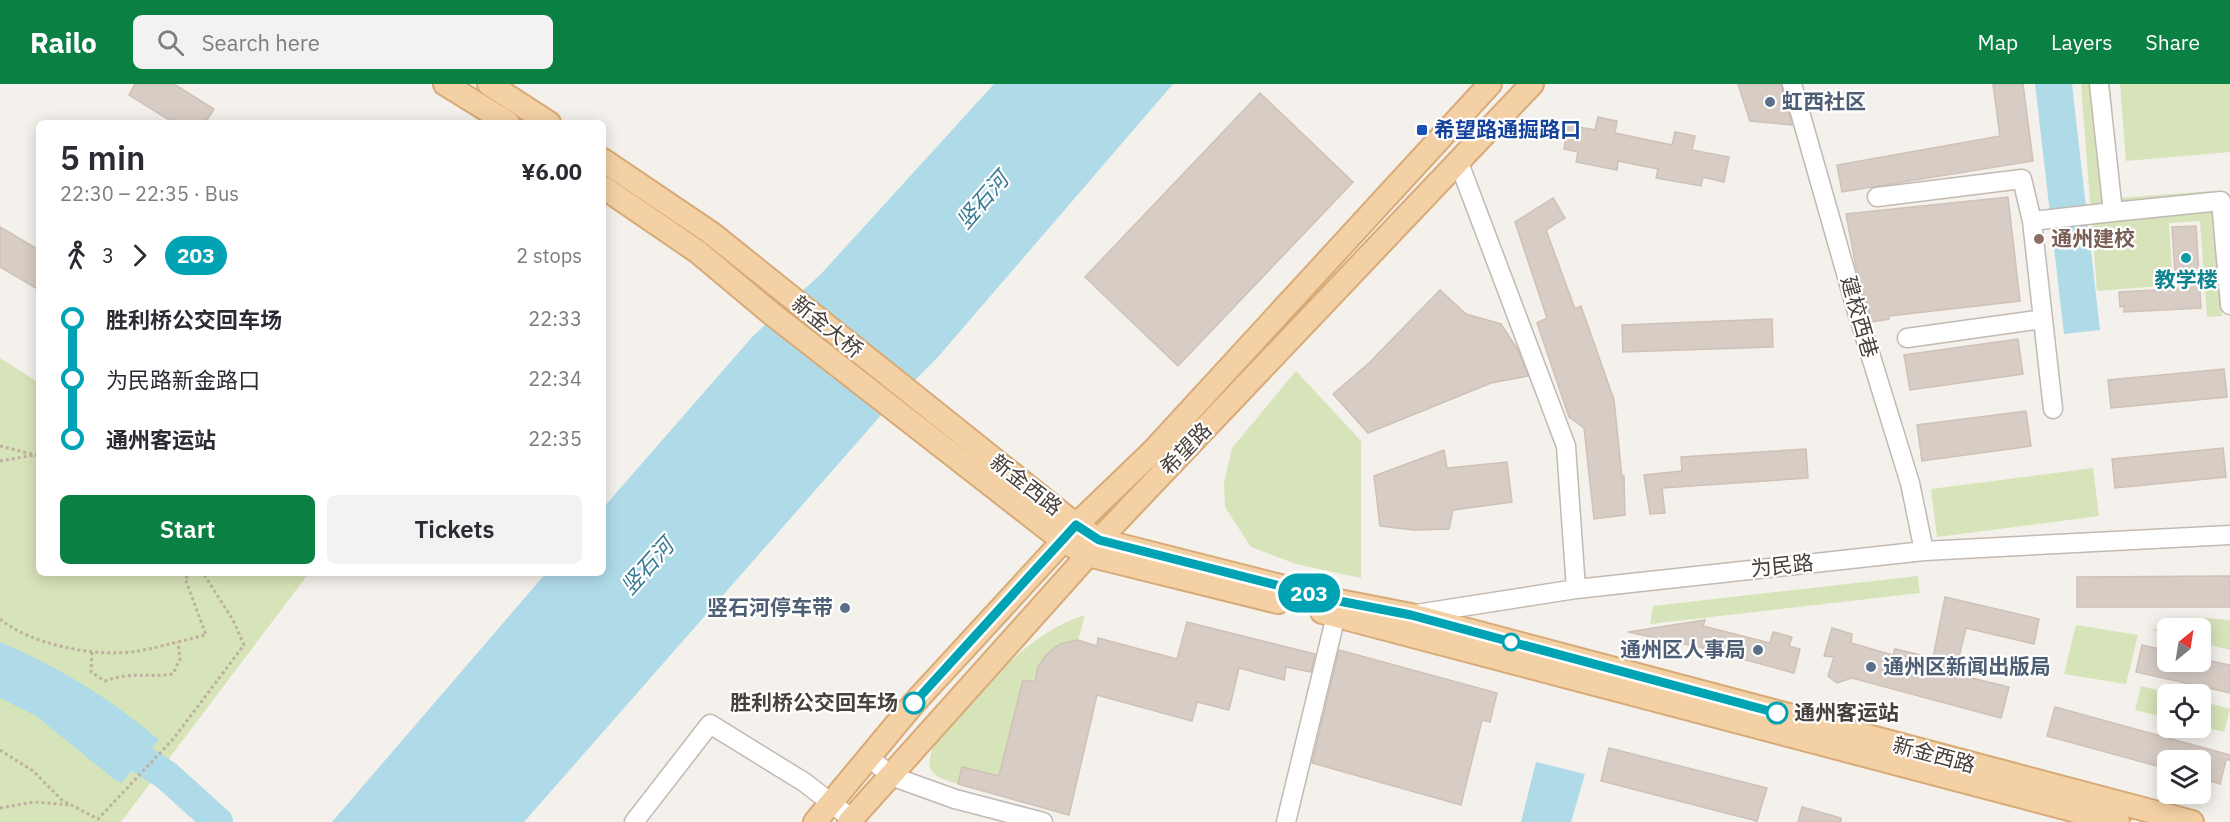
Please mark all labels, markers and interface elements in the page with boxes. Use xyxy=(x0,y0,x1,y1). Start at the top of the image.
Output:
search box xyxy=(133,15,553,69)
text: Railo xyxy=(30,24,97,61)
icon: search xyxy=(154,26,187,59)
text: Search here xyxy=(202,28,320,57)
text: Map xyxy=(1978,28,2018,56)
text: Layers xyxy=(2051,28,2113,56)
text: Share xyxy=(2146,28,2200,56)
place label: 虹西社区 xyxy=(1782,87,1866,115)
marker: 虹西社区 xyxy=(1763,95,1777,109)
place label: 希望路通掘路口 xyxy=(1434,115,1581,143)
marker: 希望路通掘路口 xyxy=(1415,123,1429,137)
text: 5 min xyxy=(60,136,145,179)
text: ¥6.00 xyxy=(521,157,582,186)
water label: 竖石河 xyxy=(949,162,1017,234)
text: 22:30 – 22:35 · Bus xyxy=(60,180,239,207)
place label: 通州建校 xyxy=(2051,224,2135,252)
marker: 通州建校 xyxy=(2032,232,2046,246)
icon: walk xyxy=(60,239,93,272)
icon: forward xyxy=(123,239,156,272)
text: 203 xyxy=(177,241,215,269)
text: 3 xyxy=(102,242,114,269)
text: 2 stops xyxy=(516,242,582,269)
marker: 教学楼 xyxy=(2179,251,2193,265)
place label: 教学楼 xyxy=(2155,265,2218,293)
street label: 建校西巷 xyxy=(1835,272,1885,361)
street label: 新金大桥 xyxy=(786,289,869,364)
text: 胜利桥公交回车场 xyxy=(106,305,282,334)
text: 22:33 xyxy=(528,305,582,332)
text: 为民路新金路口 xyxy=(106,365,260,394)
text: 22:34 xyxy=(528,365,582,392)
street label: 希望路 xyxy=(1153,416,1217,481)
text: 通州客运站 xyxy=(106,425,216,454)
text: 22:35 xyxy=(528,425,582,452)
street label: 新金西路 xyxy=(985,447,1068,521)
button: Start xyxy=(60,495,315,564)
button: Tickets xyxy=(327,495,582,564)
water label: 竖石河 xyxy=(614,528,682,600)
street label: 为民路 xyxy=(1749,548,1815,582)
line badge: 203 xyxy=(1274,574,1344,612)
text: 203 xyxy=(1290,579,1328,607)
place label: 竖石河停车带 xyxy=(707,593,833,621)
marker: 竖石河停车带 xyxy=(838,601,852,615)
north arrow xyxy=(2157,618,2211,672)
map controls xyxy=(2157,618,2211,804)
unlabelled marker xyxy=(1502,633,1520,651)
place label: 通州区人事局 xyxy=(1620,635,1746,663)
marker: 通州区人事局 xyxy=(1751,643,1765,657)
place label: 通州区新闻出版局 xyxy=(1883,652,2051,680)
marker: 通州区新闻出版局 xyxy=(1864,660,1878,674)
button: locate xyxy=(2157,684,2211,738)
place label: 胜利桥公交回车场 xyxy=(730,688,898,716)
marker: 胜利桥公交回车场 xyxy=(903,692,925,714)
place label: 通州客运站 xyxy=(1794,698,1899,726)
marker: 通州客运站 xyxy=(1766,702,1788,724)
street label: 新金西路 xyxy=(1890,730,1978,778)
button: layers xyxy=(2157,750,2211,804)

